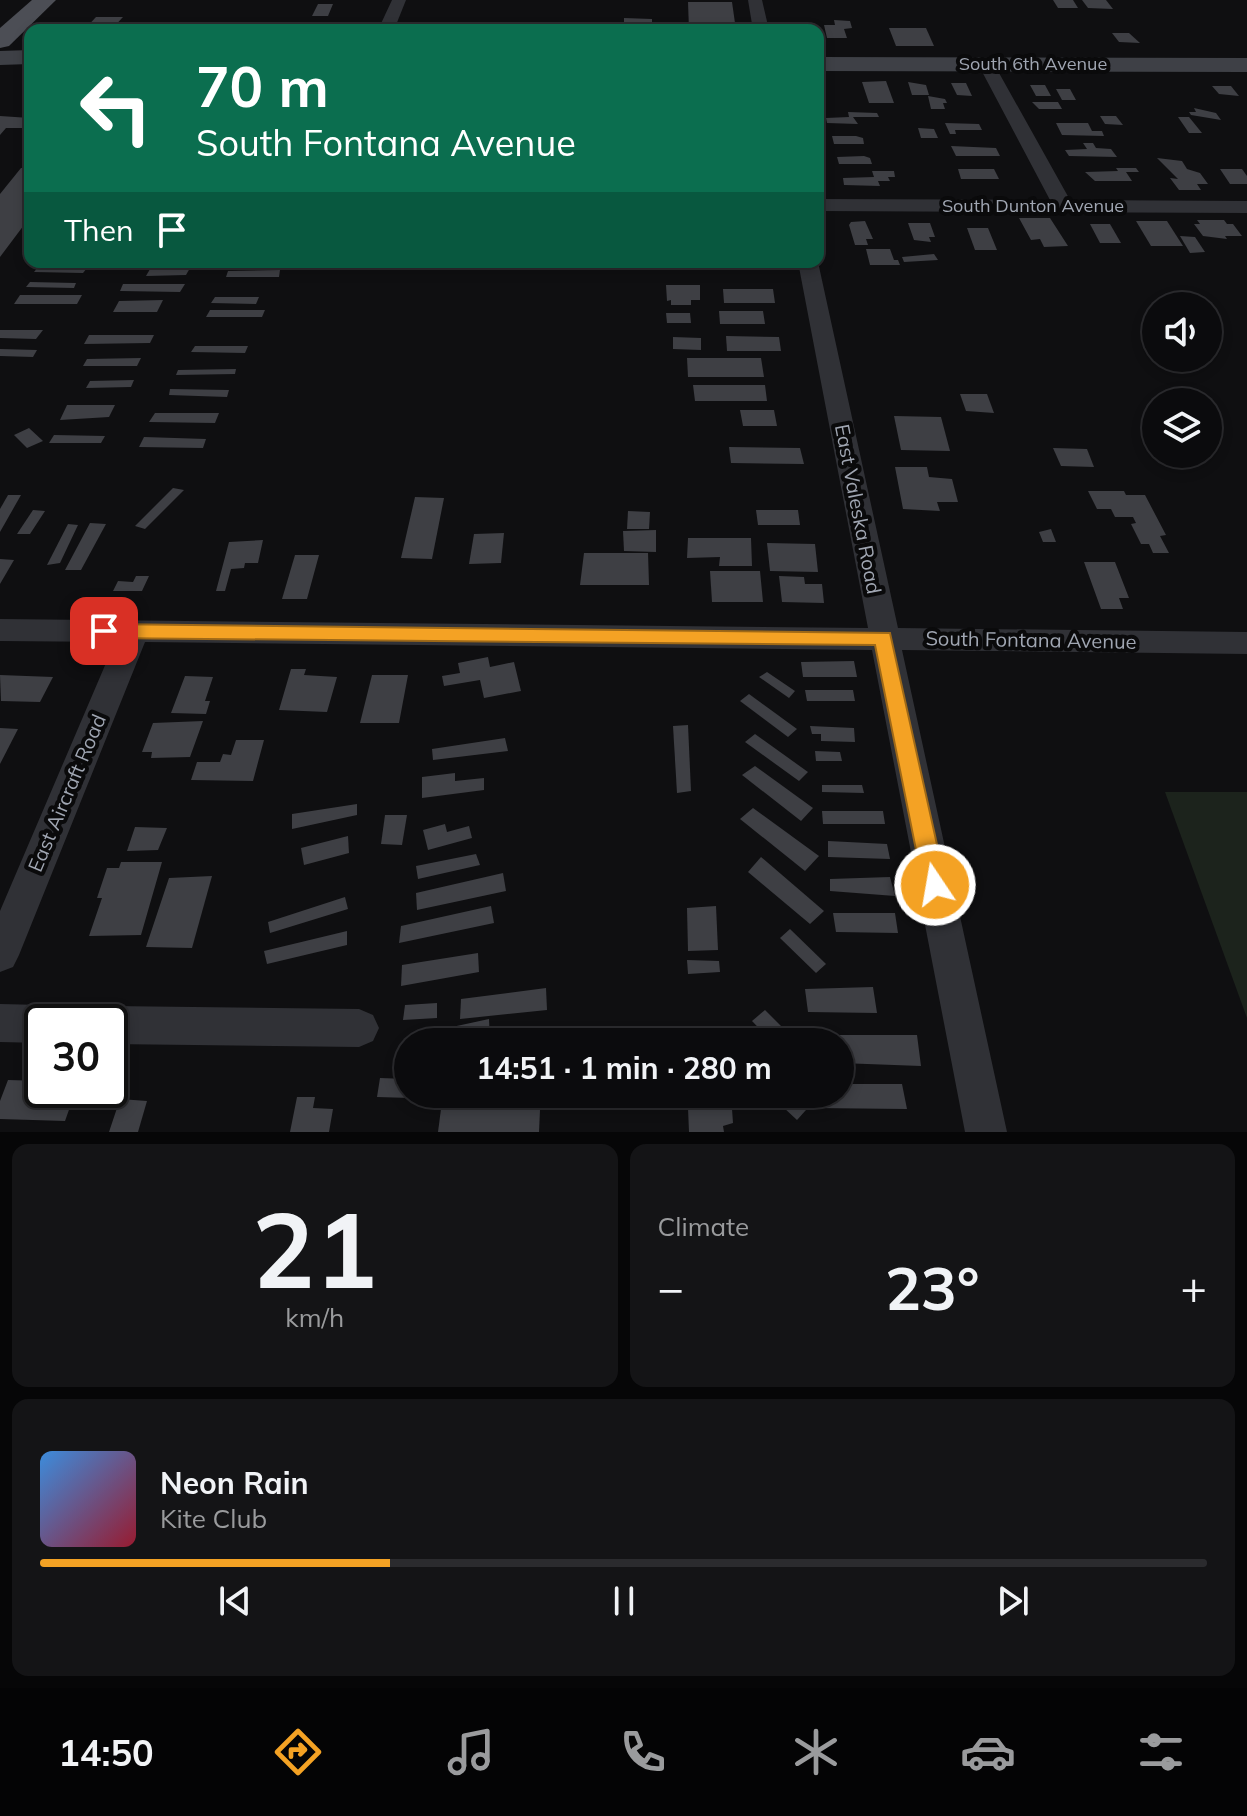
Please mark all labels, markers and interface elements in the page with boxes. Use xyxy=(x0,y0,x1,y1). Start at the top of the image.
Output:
text: 70 m xyxy=(196,51,329,121)
street label: South 6th Avenue xyxy=(959,52,1107,75)
icon: left xyxy=(64,56,168,160)
text: South Fontana Avenue xyxy=(196,120,576,165)
street label: South Dunton Avenue xyxy=(942,194,1124,217)
icon: arrive xyxy=(150,208,194,252)
text: Then xyxy=(64,211,134,249)
map controls xyxy=(1142,292,1222,468)
button: sound xyxy=(1142,292,1222,372)
button: layers xyxy=(1142,388,1222,468)
street label: East Valeska Road xyxy=(830,422,887,596)
pin xyxy=(70,597,138,665)
icon: arrive xyxy=(82,609,126,653)
street label: South Fontana Avenue xyxy=(925,625,1137,654)
street label: East Aircraft Road xyxy=(22,710,111,875)
position arrow xyxy=(893,843,977,927)
speed limit sign: 30 xyxy=(24,1004,128,1108)
text: 14:51 · 1 min · 280 m xyxy=(476,1049,772,1087)
text: 21 xyxy=(252,1183,377,1314)
text: Climate xyxy=(658,1210,749,1243)
text: 23° xyxy=(885,1250,980,1325)
text: − xyxy=(658,1260,684,1315)
text: + xyxy=(1181,1260,1207,1315)
text: km/h xyxy=(285,1301,344,1334)
text: Neon Rain xyxy=(160,1464,309,1502)
text: Kite Club xyxy=(160,1502,267,1535)
icon: previous xyxy=(213,1579,257,1623)
icon: pause xyxy=(602,1579,646,1623)
icon: next xyxy=(991,1579,1035,1623)
icon: directions xyxy=(270,1724,326,1780)
icon: music xyxy=(443,1724,499,1780)
icon: phone xyxy=(615,1724,671,1780)
icon: climate xyxy=(788,1724,844,1780)
icon: car xyxy=(960,1724,1016,1780)
icon: filters xyxy=(1133,1724,1189,1780)
text: 14:50 xyxy=(58,1730,154,1775)

